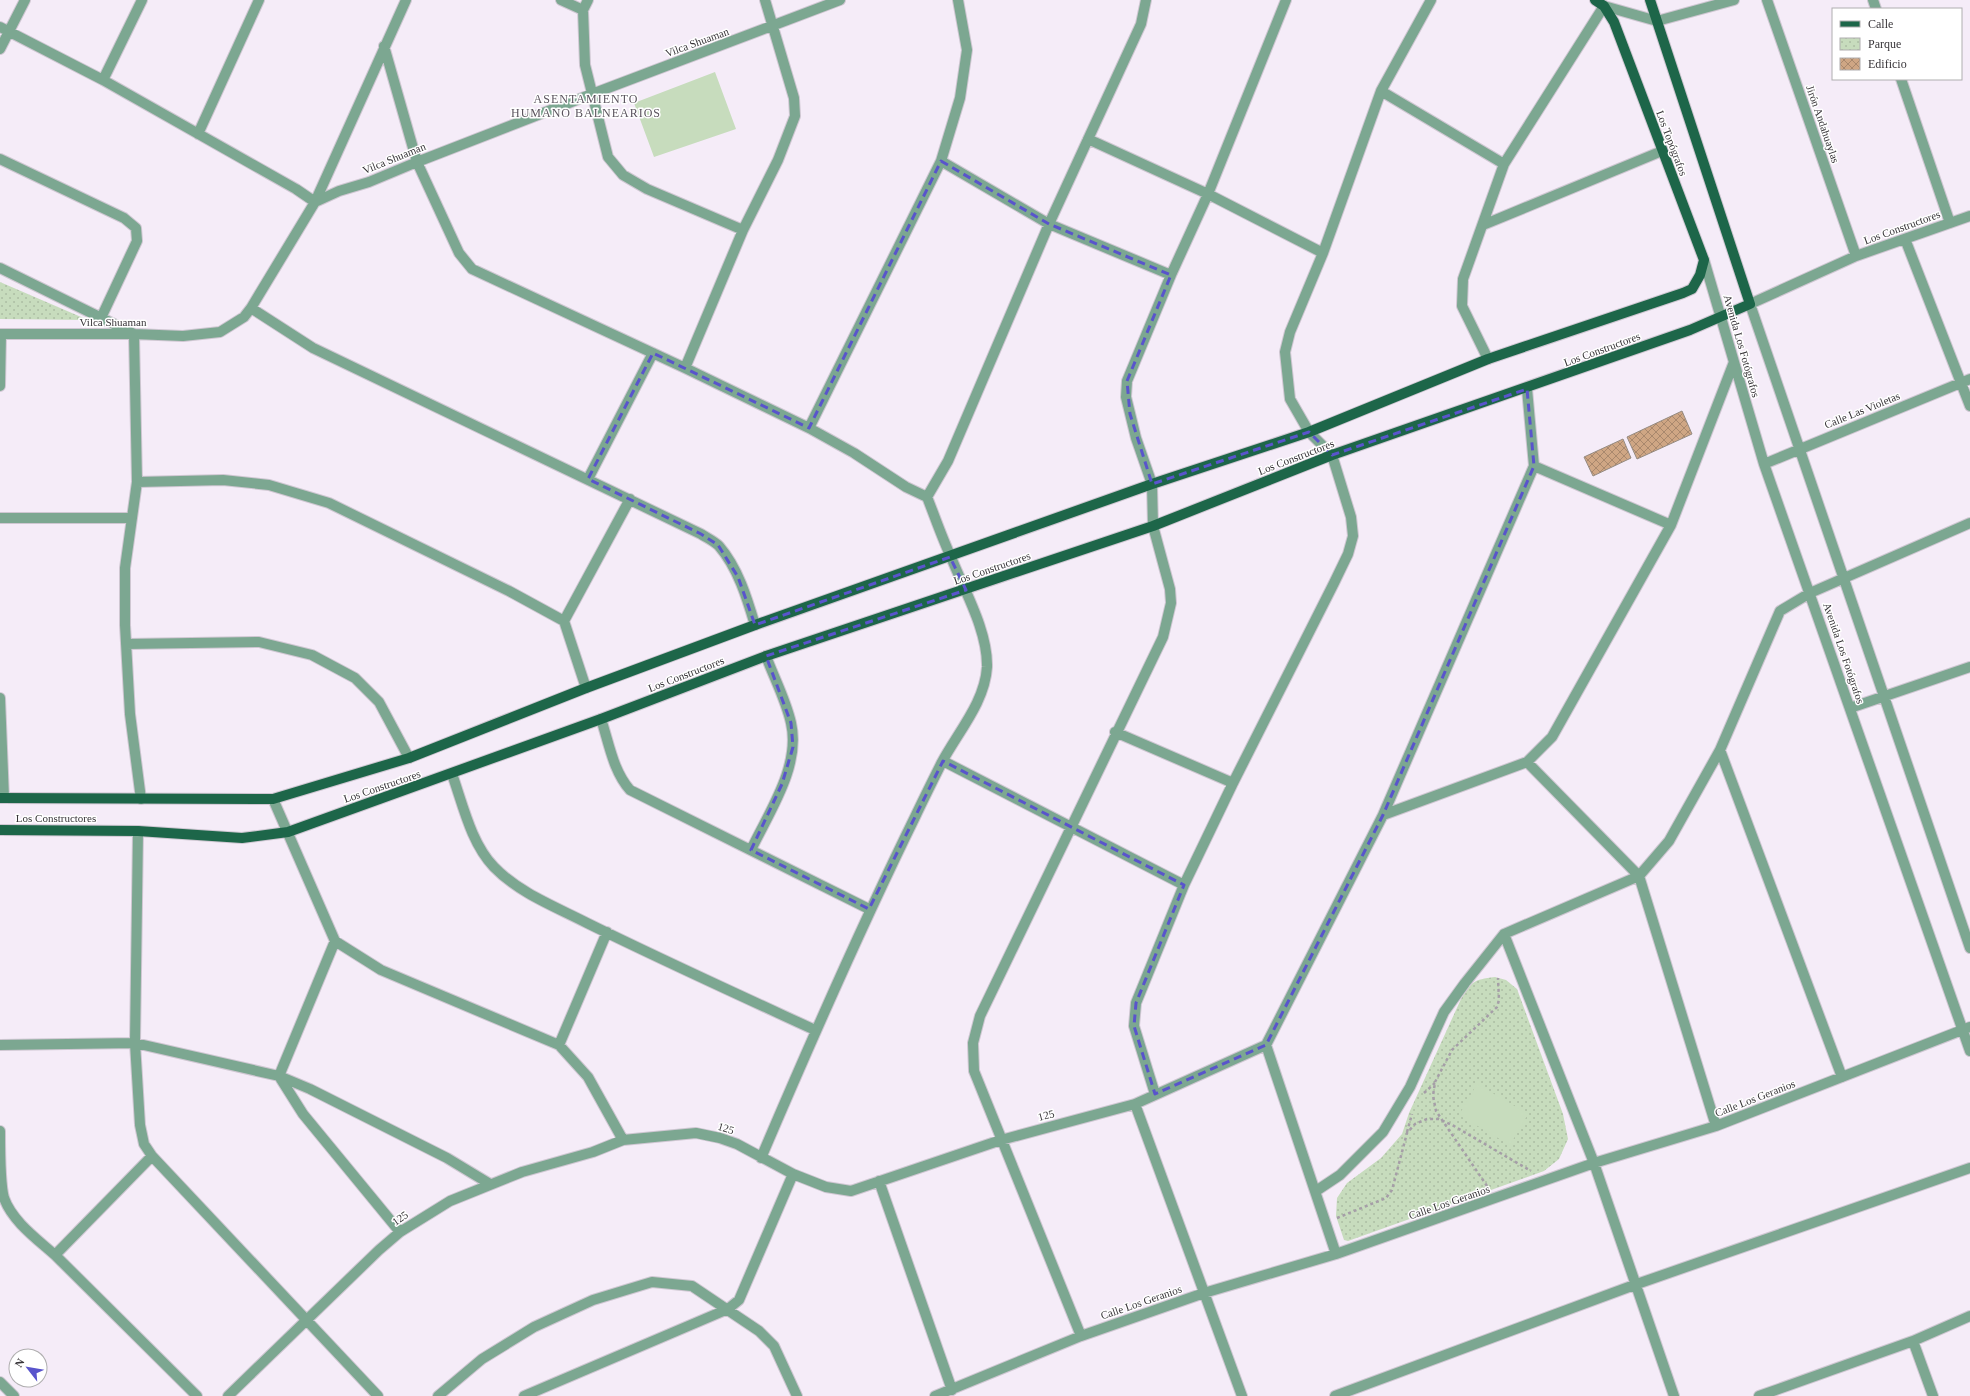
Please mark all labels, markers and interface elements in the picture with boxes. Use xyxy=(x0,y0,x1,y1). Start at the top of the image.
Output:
legend xyxy=(1832,8,1962,80)
text: Calle xyxy=(1868,17,1893,31)
street label: Vilca Shuaman xyxy=(664,25,731,59)
text: Parque xyxy=(1868,37,1901,51)
text: Edificio xyxy=(1868,57,1907,71)
street label: Jirón Andahuaylas xyxy=(1804,83,1842,165)
district label: ASENTAMIENTO HUMANO BALNEARIOS xyxy=(511,92,661,120)
street label: Los Topógrafos xyxy=(1654,109,1690,177)
street label: Vilca Shuaman xyxy=(361,140,428,176)
street label: Los Constructores xyxy=(1862,208,1942,246)
street label: Avenida Los Fotógrafos xyxy=(1722,293,1762,399)
street label: Vilca Shuaman xyxy=(80,316,147,328)
street label: Los Constructores xyxy=(1562,330,1642,368)
street label: Calle Las Violetas xyxy=(1822,389,1902,431)
street label: Los Constructores xyxy=(1256,437,1336,477)
street label: Los Constructores xyxy=(952,549,1032,587)
street label: Avenida Los Fotógrafos xyxy=(1821,601,1867,705)
street label: Los Constructores xyxy=(646,654,726,694)
street label: Los Constructores xyxy=(342,767,422,805)
street label: Los Constructores xyxy=(16,812,96,824)
street label: Calle Los Geranios xyxy=(1713,1077,1797,1119)
street label: 125 xyxy=(1036,1107,1056,1123)
street label: 125 xyxy=(716,1120,736,1136)
street label: Calle Los Geranios xyxy=(1407,1183,1491,1221)
street label: 125 xyxy=(390,1208,411,1228)
street label: Calle Los Geranios xyxy=(1099,1283,1183,1321)
north arrow xyxy=(8,1348,48,1388)
text: N xyxy=(12,1356,27,1369)

